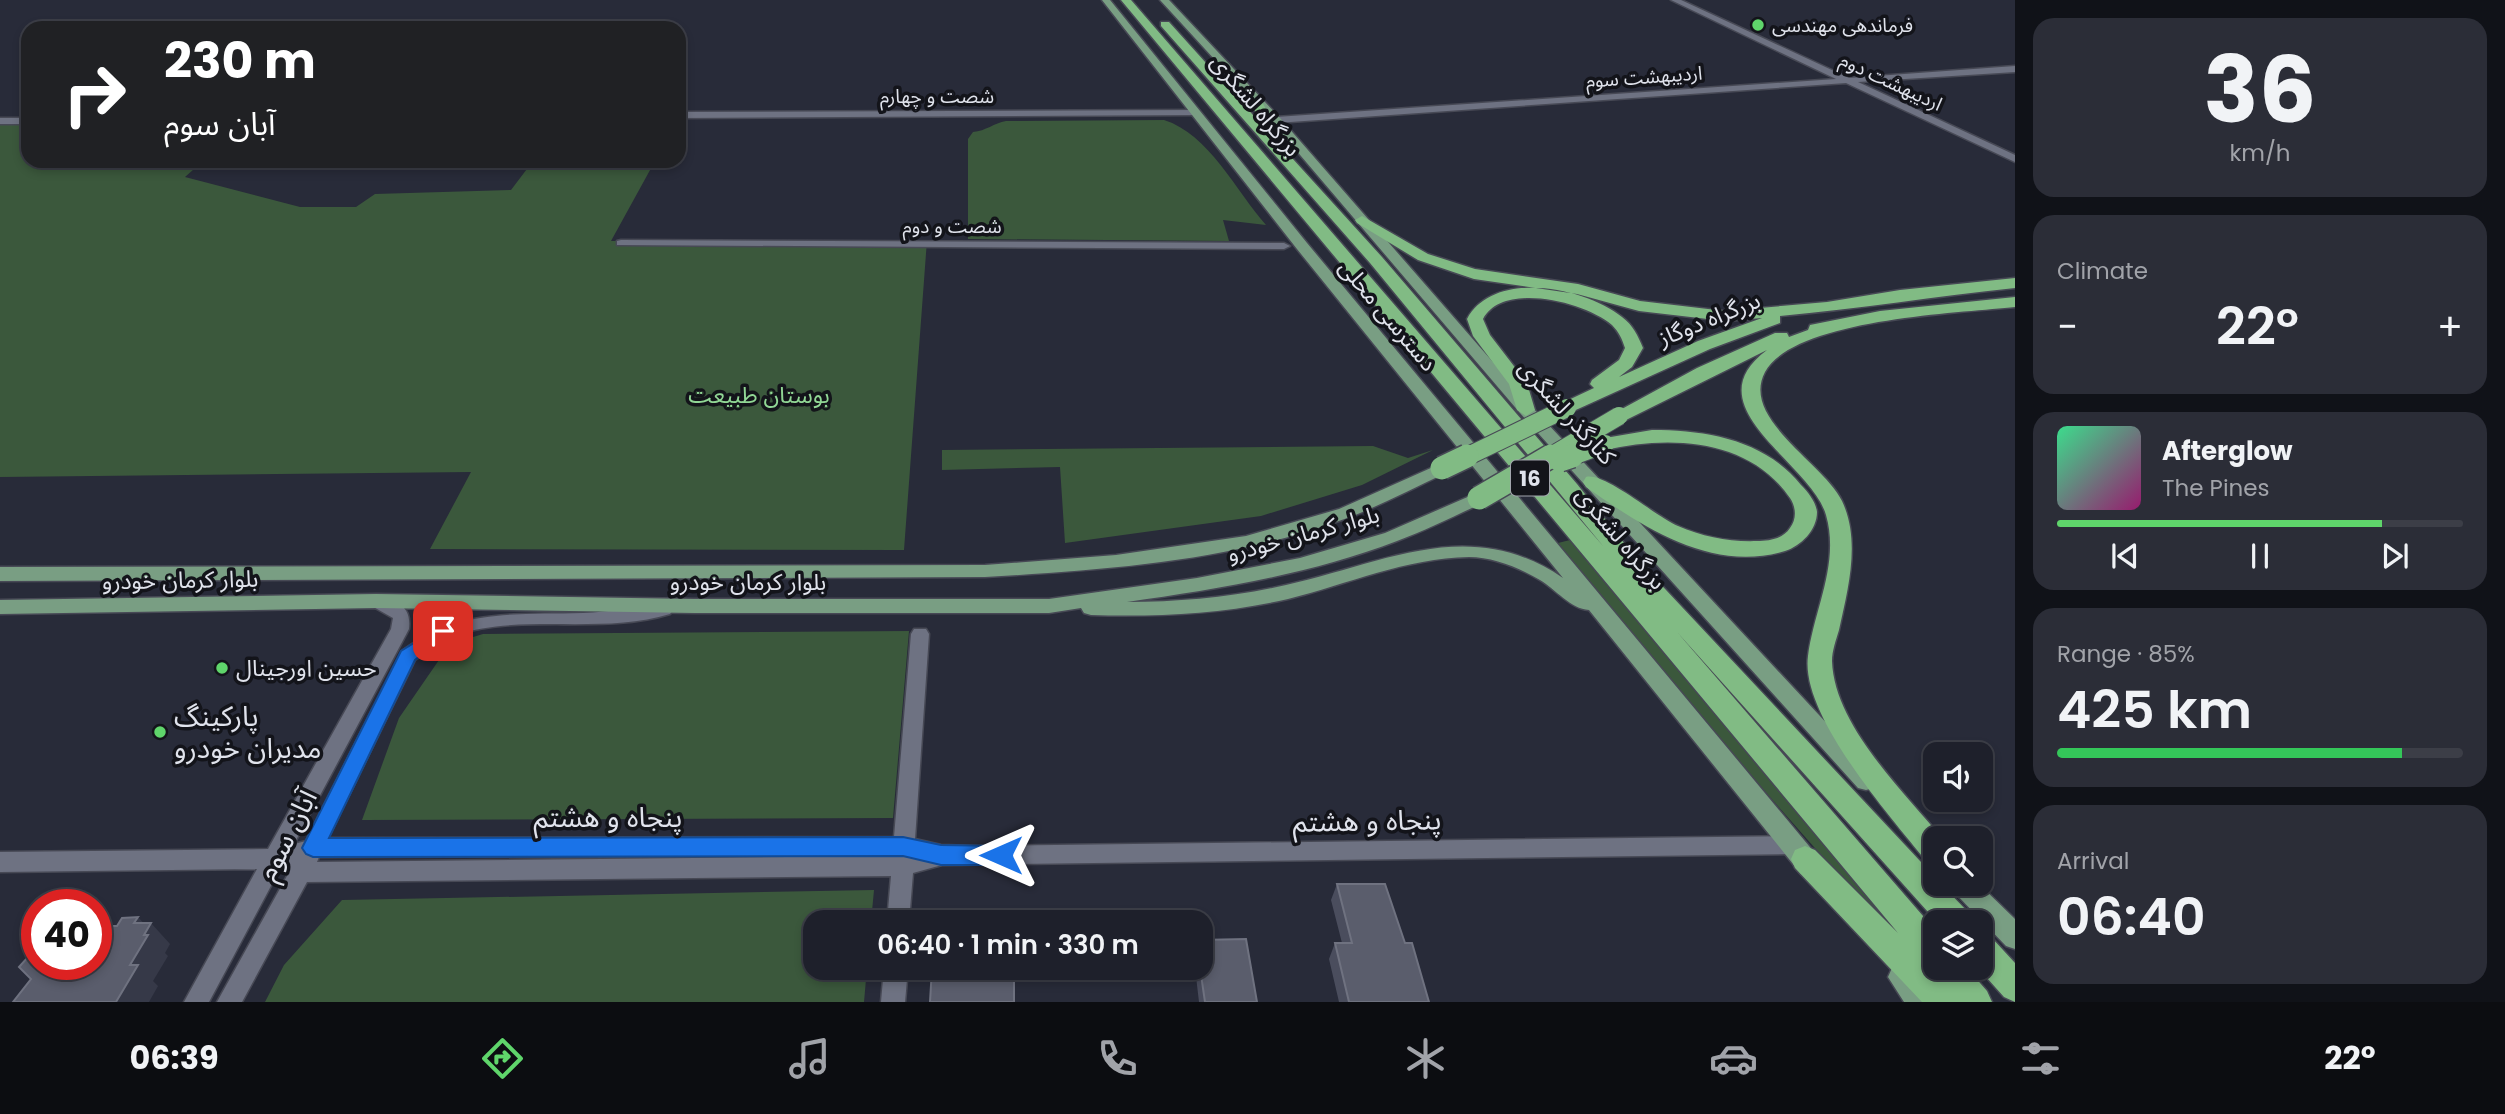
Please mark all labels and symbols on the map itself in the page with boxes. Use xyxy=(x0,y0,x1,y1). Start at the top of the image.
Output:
place label: فرماندهی مهندسی xyxy=(1772,12,1913,39)
marker: فرماندهی مهندسی xyxy=(1750,17,1766,33)
street label: اردیبهشت دوم xyxy=(1835,46,1947,119)
street label: بزرگراه لشگری xyxy=(1203,47,1309,163)
street label: اردیبهشت سوم xyxy=(1585,59,1703,96)
street label: شصت و چهارم xyxy=(880,83,994,111)
street label: شصت و دوم xyxy=(902,213,1002,241)
street label: دسترسی محلی xyxy=(1332,252,1444,378)
street label: بزرگراه دوگاز xyxy=(1652,284,1765,354)
street label: کنارگذر لشگری xyxy=(1511,352,1623,472)
park label: بوستان طبیعت xyxy=(688,379,830,411)
road number: 16 xyxy=(1511,461,1549,496)
street label: بزرگراه لشگری xyxy=(1568,480,1674,596)
street label: بلوار کرمان خودرو xyxy=(1223,498,1383,570)
street label: بلوار کرمان خودرو xyxy=(102,563,258,597)
street label: بلوار کرمان خودرو xyxy=(670,566,826,598)
pin xyxy=(413,601,473,661)
place label: حسین اورجینال xyxy=(236,652,377,684)
marker: حسین اورجینال xyxy=(214,660,230,676)
place label: پارکینگ مدیران خودرو xyxy=(174,697,322,768)
marker: پارکینگ مدیران خودرو xyxy=(152,724,168,740)
street label: آبان سوم xyxy=(247,781,328,888)
street label: پنجاه و هشتم xyxy=(534,798,682,839)
street label: پنجاه و هشتم xyxy=(1292,800,1442,844)
position arrow xyxy=(964,818,1038,892)
speed limit sign: 40 xyxy=(21,889,112,980)

